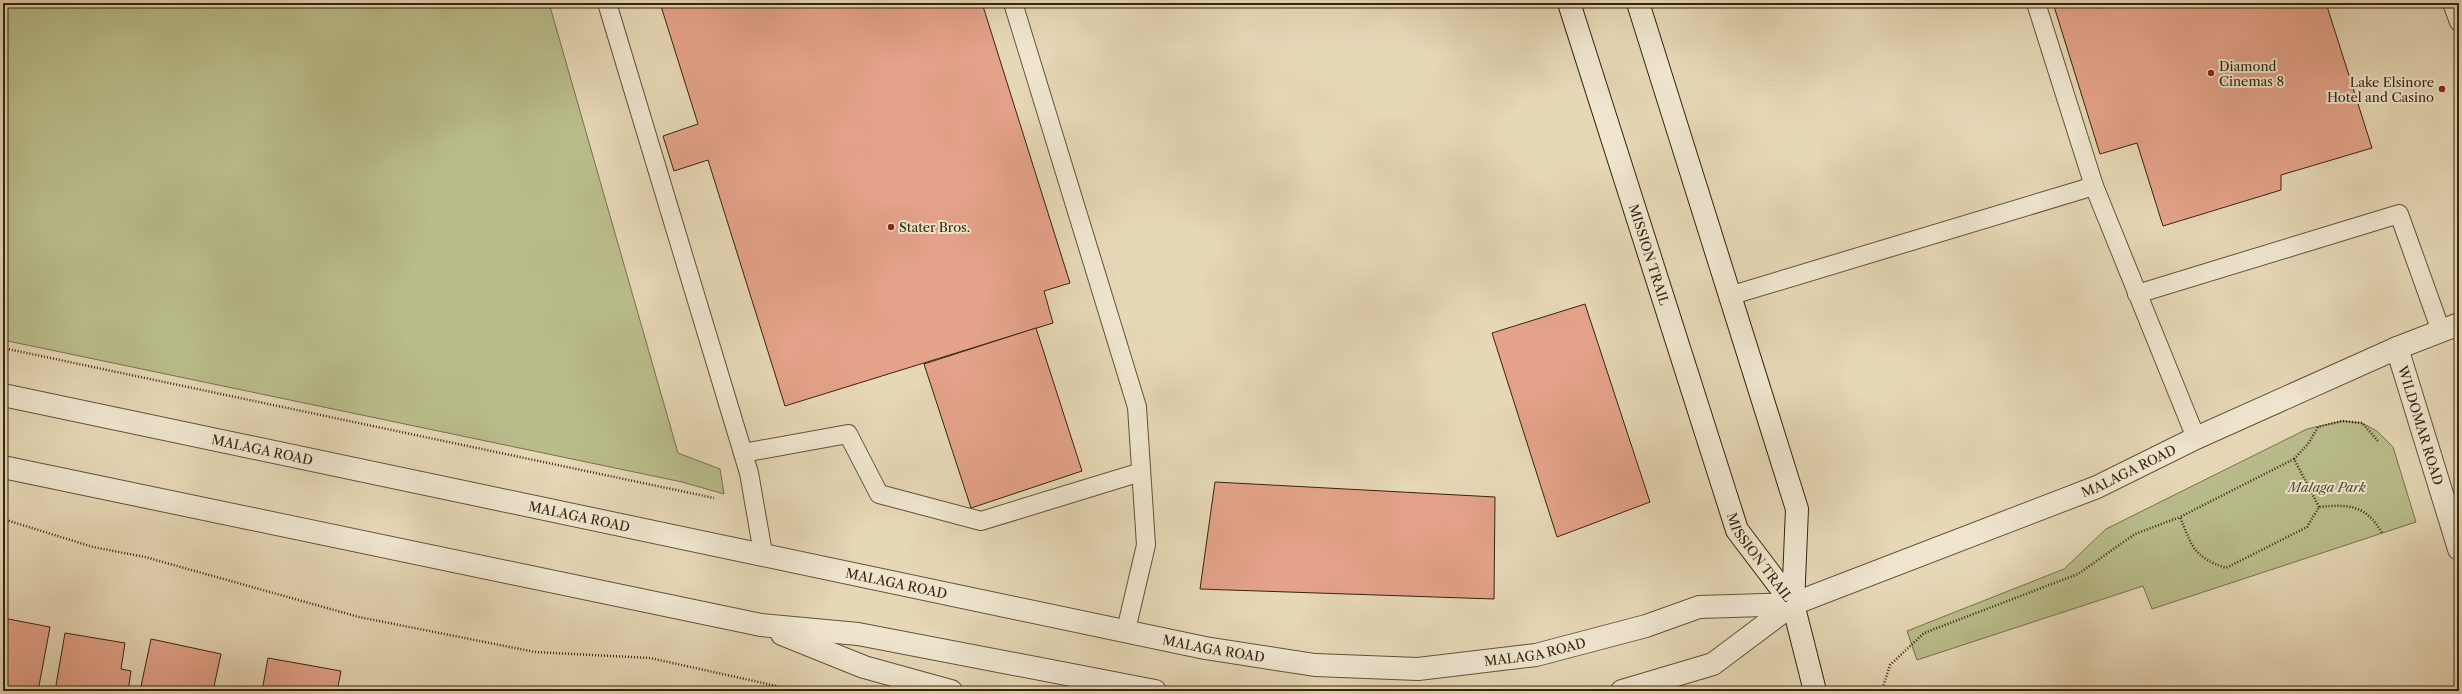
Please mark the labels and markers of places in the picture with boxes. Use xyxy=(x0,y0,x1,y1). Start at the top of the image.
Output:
place label: Diamond Cinemas 8 xyxy=(2219,58,2284,89)
marker: Diamond Cinemas 8 xyxy=(2206,68,2216,78)
place label: Lake Elsinore Hotel and Casino xyxy=(2327,74,2434,105)
marker: Lake Elsinore Hotel and Casino xyxy=(2437,84,2447,94)
place label: Stater Bros. xyxy=(899,219,970,235)
marker: Stater Bros. xyxy=(886,222,896,232)

